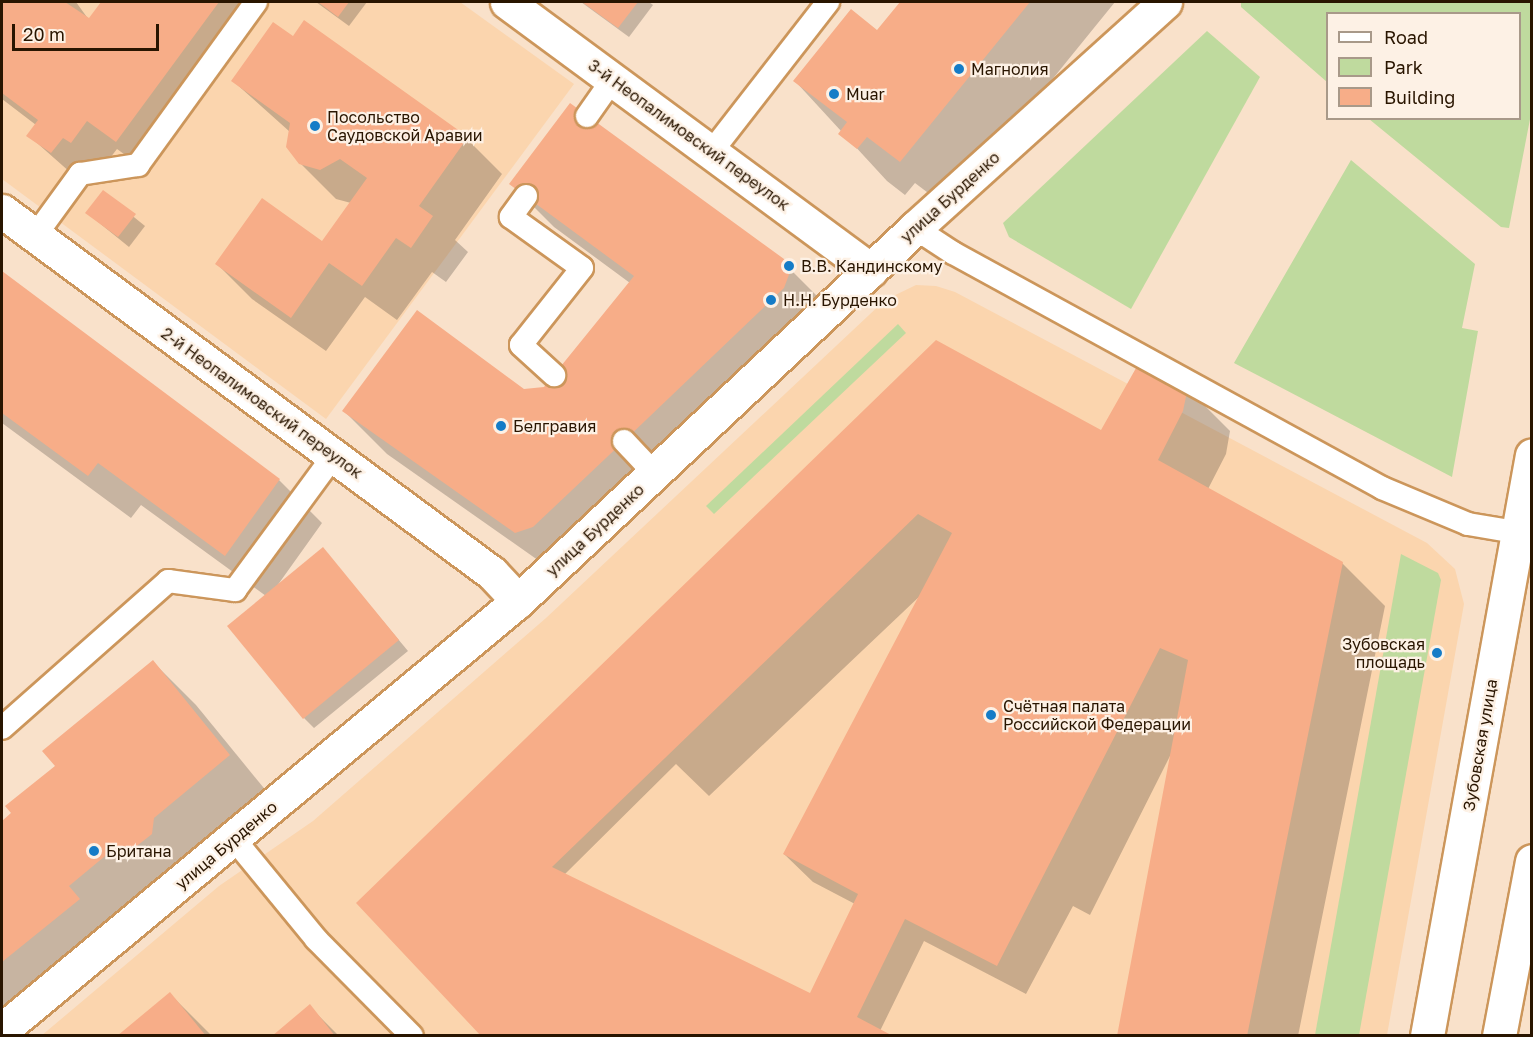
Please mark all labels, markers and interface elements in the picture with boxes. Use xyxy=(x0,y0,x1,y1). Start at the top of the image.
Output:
scale bar xyxy=(15,12,162,50)
legend xyxy=(1326,12,1521,120)
text: 20 m xyxy=(23,23,65,45)
text: Road xyxy=(1384,26,1428,48)
street label: 3-й Неопалимовский переулок xyxy=(585,56,793,214)
text: Park xyxy=(1384,56,1423,78)
place label: Магнолия xyxy=(971,59,1049,79)
marker: Магнолия xyxy=(952,62,966,76)
place label: Muar xyxy=(846,84,885,104)
text: Building xyxy=(1384,86,1455,108)
marker: Muar xyxy=(827,87,841,101)
place label: Посольство Саудовской Аравии xyxy=(327,107,483,145)
marker: Посольство Саудовской Аравии xyxy=(308,119,322,133)
street label: улица Бурденко xyxy=(896,147,1004,247)
place label: В.В. Кандинскому xyxy=(801,256,942,276)
marker: В.В. Кандинскому xyxy=(782,259,796,273)
place label: Н.Н. Бурденко xyxy=(783,290,897,310)
marker: Н.Н. Бурденко xyxy=(764,293,778,307)
street label: 2-й Неопалимовский переулок xyxy=(158,324,366,482)
place label: Белгравия xyxy=(513,416,596,436)
marker: Белгравия xyxy=(494,419,508,433)
street label: улица Бурденко xyxy=(542,480,648,580)
place label: Зубовская площадь xyxy=(1342,634,1425,672)
marker: Зубовская площадь xyxy=(1430,646,1444,660)
street label: Зубовская улица xyxy=(1459,677,1501,813)
place label: Счётная палата Российской Федерации xyxy=(1003,696,1191,734)
marker: Счётная палата Российской Федерации xyxy=(984,708,998,722)
street label: улица Бурденко xyxy=(171,797,281,893)
place label: Британа xyxy=(106,841,172,861)
marker: Британа xyxy=(87,844,101,858)

